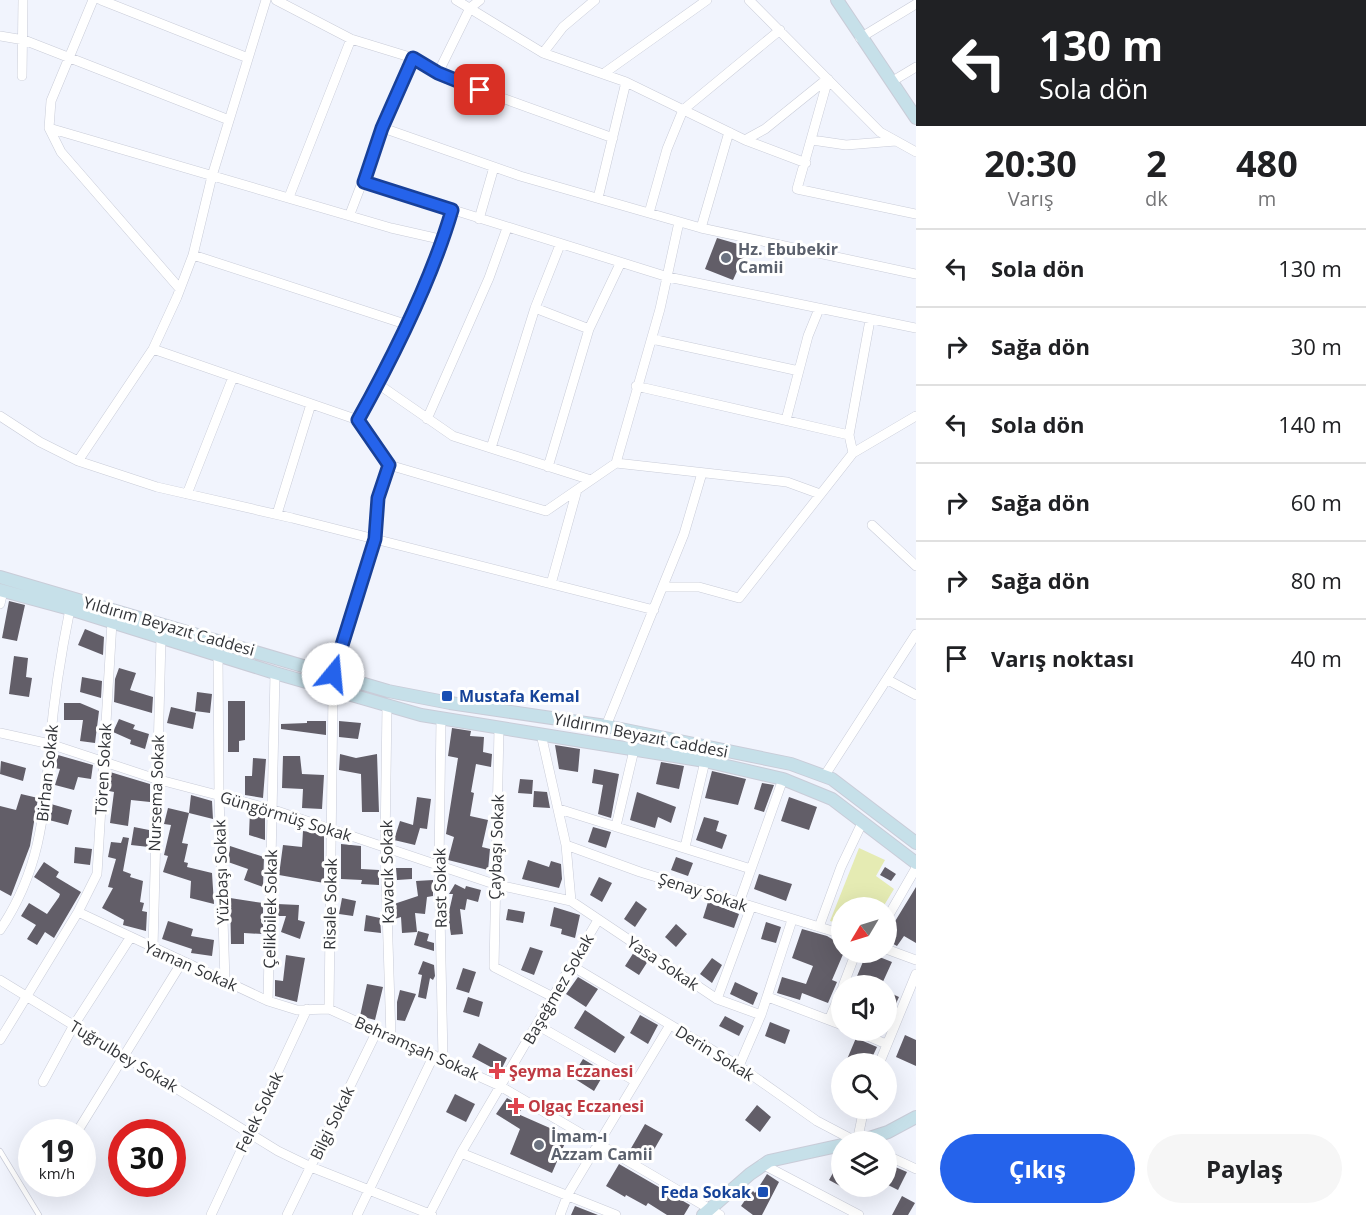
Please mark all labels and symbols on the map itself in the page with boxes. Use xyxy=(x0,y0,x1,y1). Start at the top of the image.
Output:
pin xyxy=(454,64,505,115)
place label: Hz. Ebubekir Camii xyxy=(738,238,838,278)
marker: Hz. Ebubekir Camii xyxy=(719,251,733,265)
street label: Yıldırım Beyazıt Caddesi xyxy=(81,591,257,661)
position arrow xyxy=(301,642,365,706)
place label: Mustafa Kemal xyxy=(459,685,580,707)
marker: Mustafa Kemal xyxy=(440,689,454,703)
street label: Yıldırım Beyazıt Caddesi xyxy=(552,707,730,763)
street label: Tören Sokak xyxy=(90,722,116,816)
street label: Birhan Sokak xyxy=(31,723,63,823)
street label: Nursema Sokak xyxy=(143,734,169,852)
street label: Güngörmüş Sokak xyxy=(217,786,355,847)
street label: Çaybaşı Sokak xyxy=(483,793,509,900)
street label: Yüzbaşı Sokak xyxy=(208,819,234,925)
street label: Kavacık Sokak xyxy=(375,819,399,924)
street label: Rast Sokak xyxy=(428,847,452,928)
street label: Çelikbilek Sokak xyxy=(258,849,282,969)
street label: Risale Sokak xyxy=(318,857,342,950)
street label: Şenay Sokak xyxy=(656,867,751,917)
north arrow xyxy=(831,897,897,963)
street label: Başeğmez Sokak xyxy=(517,929,599,1048)
street label: Yasa Sokak xyxy=(623,931,704,996)
street label: Yaman Sokak xyxy=(141,936,242,997)
street label: Behramşah Sokak xyxy=(351,1011,483,1086)
street label: Tuğrulbey Sokak xyxy=(66,1015,183,1097)
street label: Derin Sokak xyxy=(671,1020,759,1086)
place label: Şeyma Eczanesi xyxy=(509,1060,633,1082)
marker: Şeyma Eczanesi xyxy=(490,1064,504,1078)
street label: Felek Sokak xyxy=(230,1068,288,1156)
street label: Bilgi Sokak xyxy=(305,1082,360,1164)
place label: Olgaç Eczanesi xyxy=(528,1095,644,1117)
marker: Olgaç Eczanesi xyxy=(509,1099,523,1113)
speed limit sign: 30 xyxy=(108,1119,186,1197)
place label: İmam-ı Azzam Camii xyxy=(551,1125,653,1165)
marker: İmam-ı Azzam Camii xyxy=(532,1138,546,1152)
place label: Feda Sokak xyxy=(661,1181,751,1203)
marker: Feda Sokak xyxy=(756,1185,770,1199)

